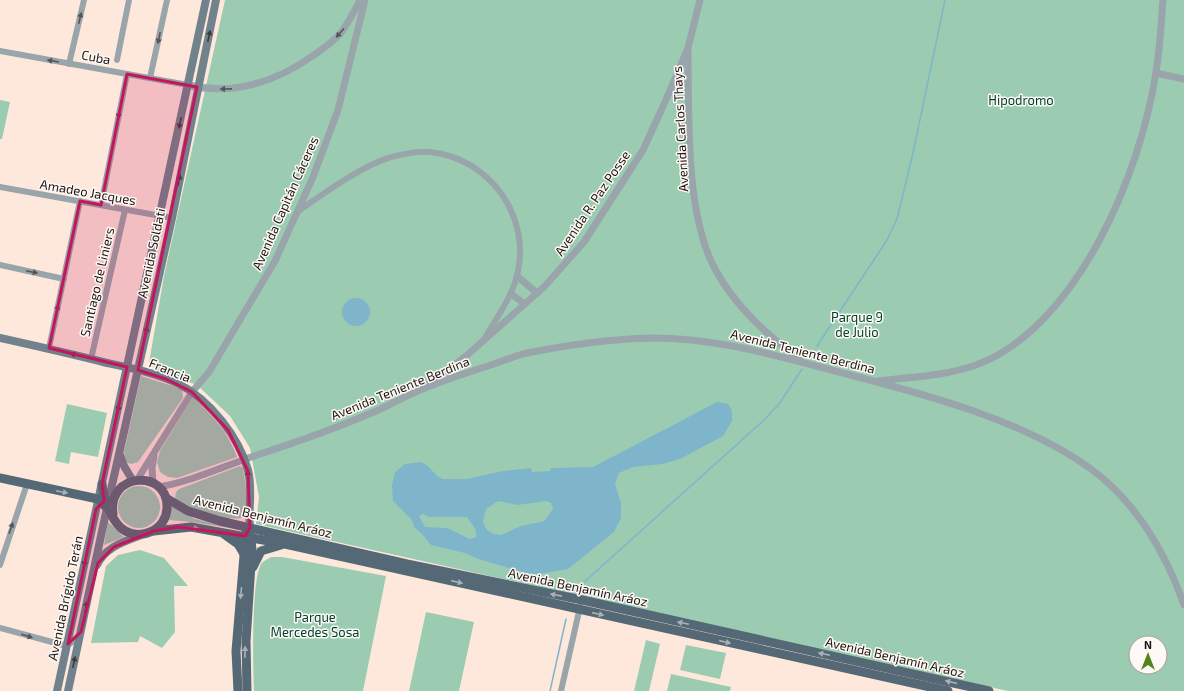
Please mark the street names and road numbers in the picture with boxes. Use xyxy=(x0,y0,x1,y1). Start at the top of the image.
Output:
street label: Cuba xyxy=(80,46,112,68)
street label: Avenida Carlos Thays xyxy=(669,66,691,192)
street label: Avenida Capitán Cáceres xyxy=(248,134,322,272)
street label: Avenida R. Paz Posse xyxy=(551,147,633,259)
street label: Amadeo Jacques xyxy=(39,176,137,208)
street label: Avenida Soldati xyxy=(134,207,168,299)
street label: Santiago de Liniers xyxy=(77,226,117,338)
street label: Avenida Teniente Berdina xyxy=(729,325,877,377)
street label: Avenida Teniente Berdina xyxy=(328,353,472,423)
street label: Francia xyxy=(147,354,193,386)
street label: Avenida Benjamín Aráoz xyxy=(192,491,334,541)
street label: Avenida Brígido Terán xyxy=(44,534,86,662)
street label: Avenida Benjamín Aráoz xyxy=(507,564,649,610)
street label: Avenida Benjamín Aráoz xyxy=(824,633,966,681)

